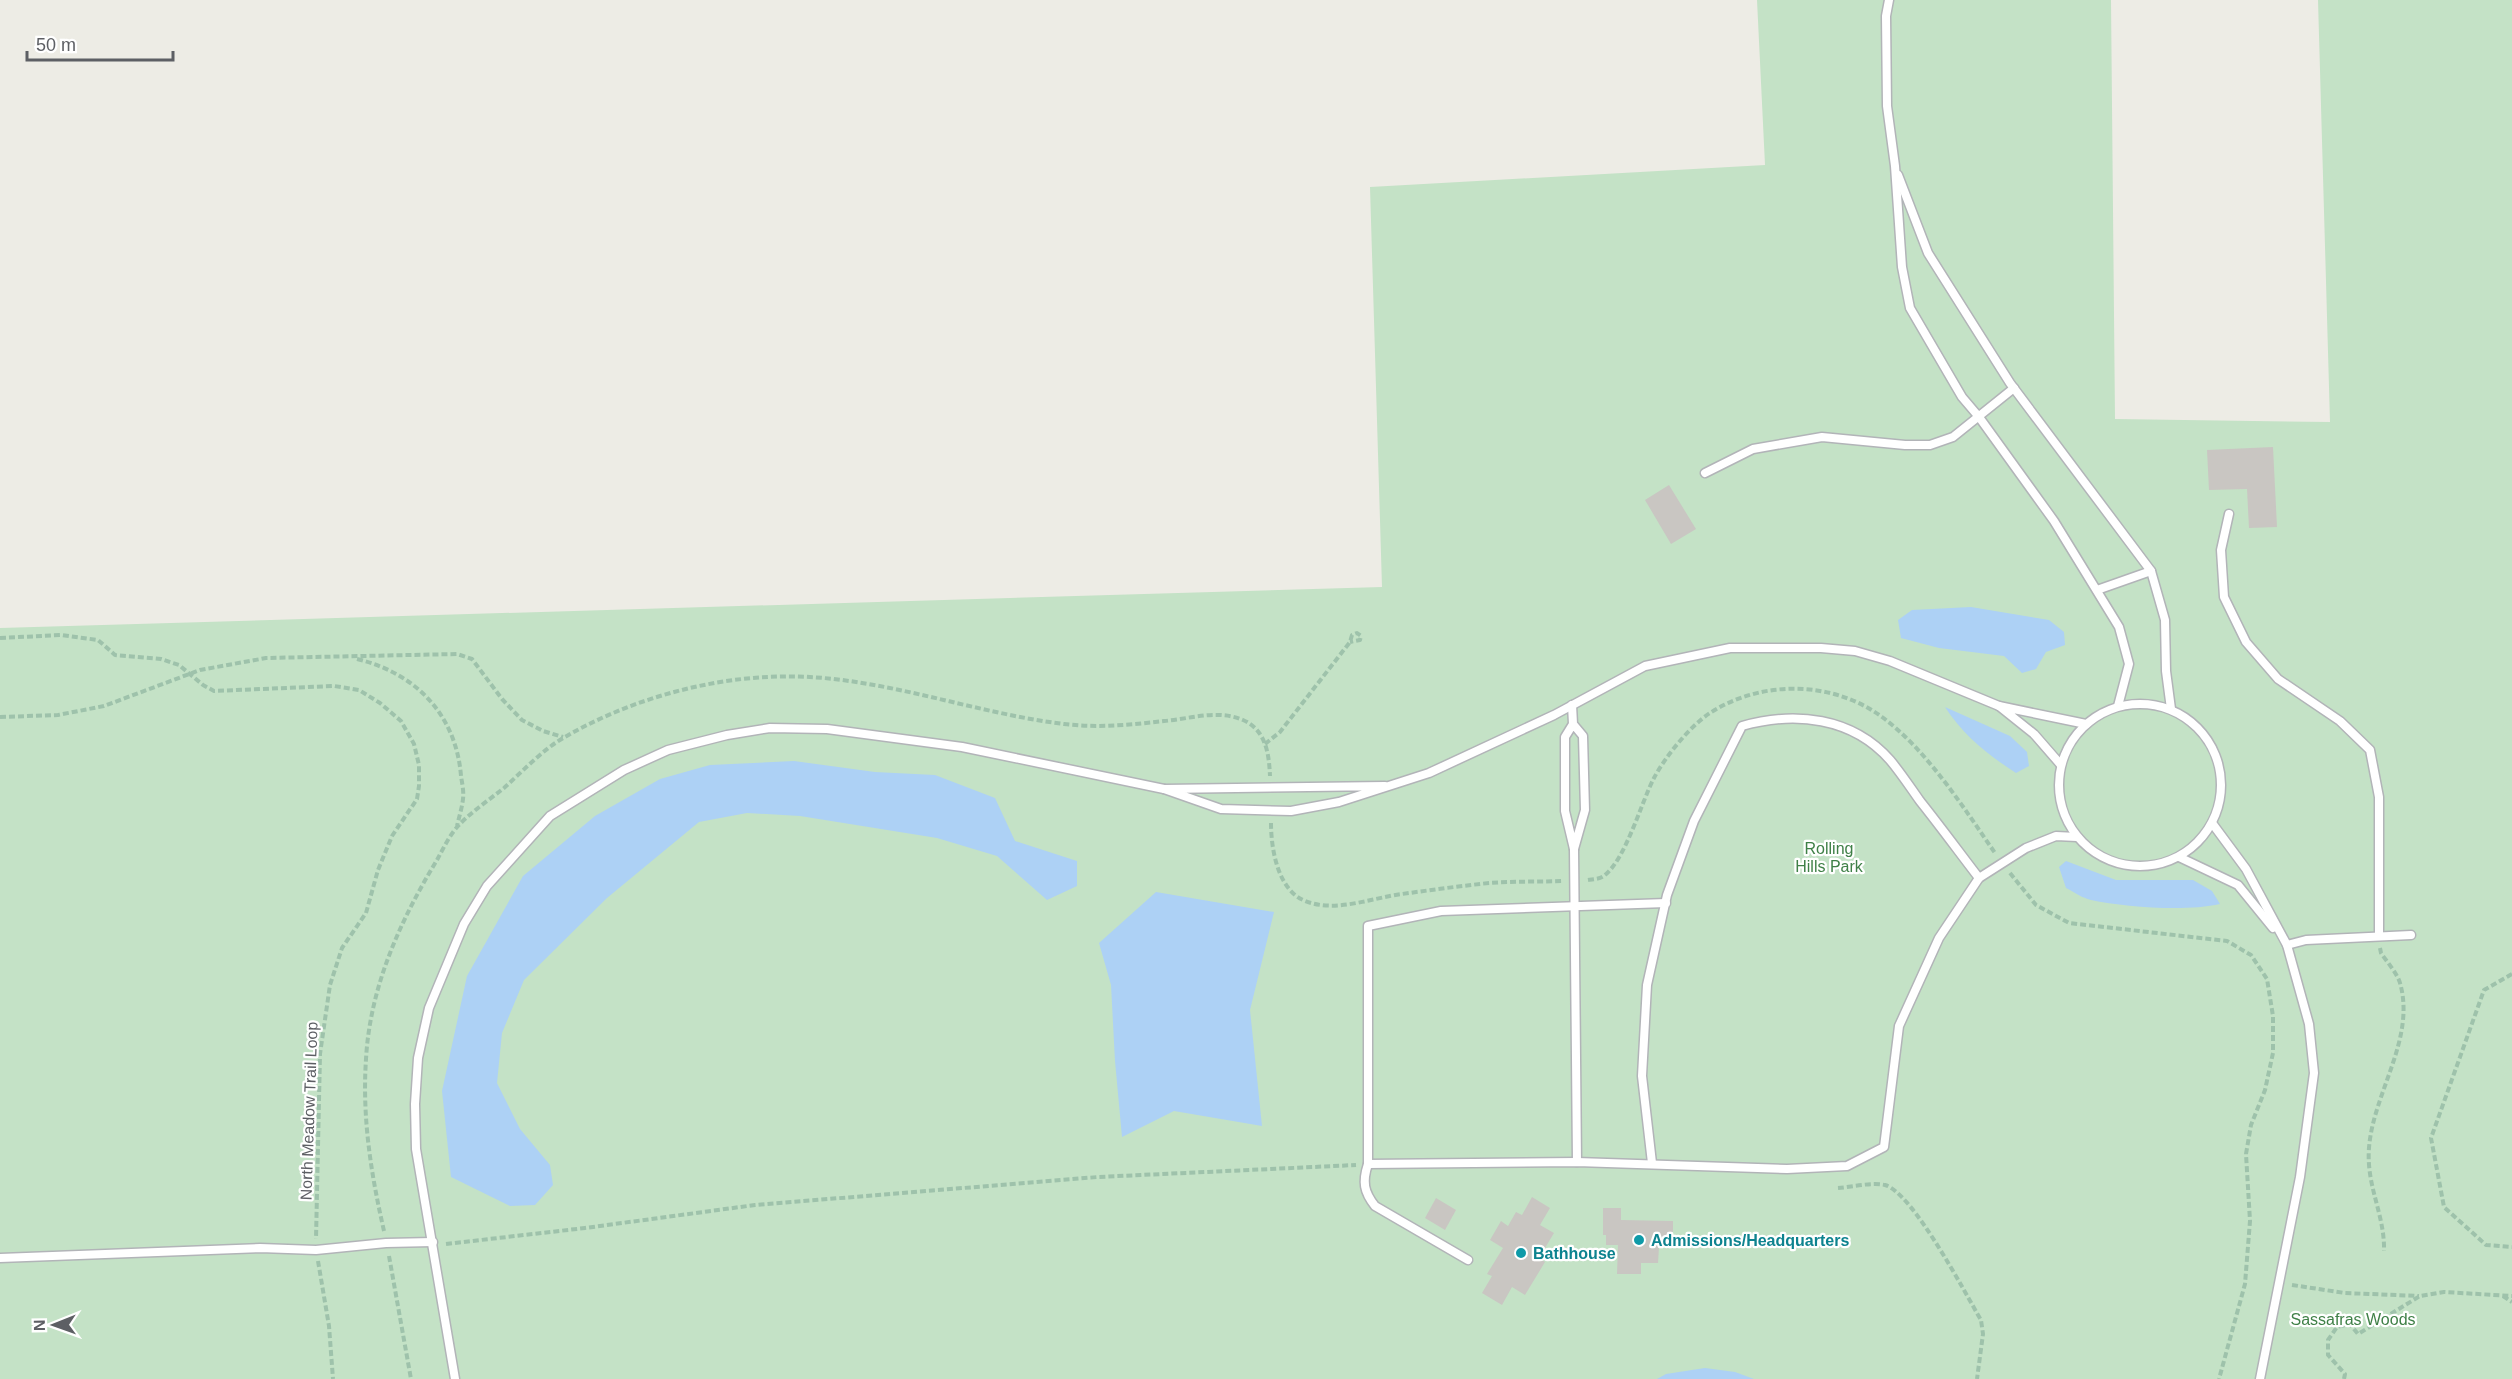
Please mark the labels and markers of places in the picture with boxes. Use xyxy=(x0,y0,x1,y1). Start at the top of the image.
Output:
place label: Admissions/Headquarters xyxy=(1651,1232,1849,1249)
marker: Admissions/Headquarters xyxy=(1632,1233,1646,1247)
place label: Bathhouse xyxy=(1533,1245,1616,1262)
marker: Bathhouse xyxy=(1514,1246,1528,1260)

